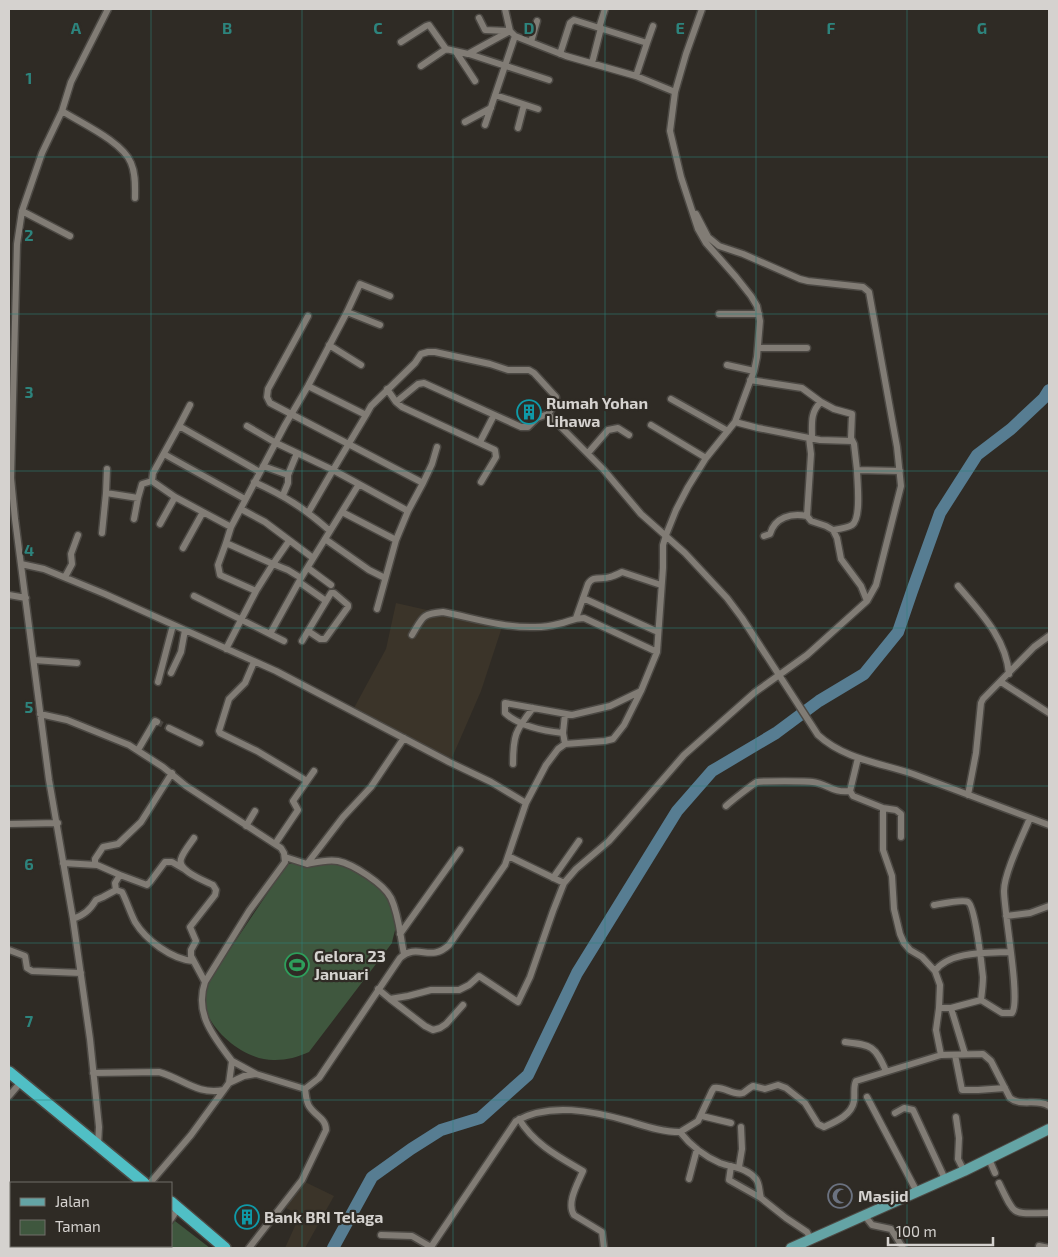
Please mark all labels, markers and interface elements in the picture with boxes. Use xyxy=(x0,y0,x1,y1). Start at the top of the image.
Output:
text: A xyxy=(71,18,82,37)
text: B xyxy=(222,18,232,37)
text: C xyxy=(373,18,383,37)
text: D xyxy=(524,18,535,37)
text: E xyxy=(675,18,685,37)
text: F xyxy=(827,18,836,37)
text: G xyxy=(977,18,987,37)
text: 1 xyxy=(26,68,32,87)
text: 2 xyxy=(24,225,34,244)
text: 3 xyxy=(24,382,34,401)
place label: Rumah Yohan Lihawa xyxy=(546,393,648,430)
building icon: Rumah Yohan Lihawa xyxy=(516,399,542,425)
text: 4 xyxy=(24,540,34,559)
text: 5 xyxy=(25,697,34,716)
text: 6 xyxy=(24,854,34,873)
place label: Gelora 23 Januari xyxy=(314,946,386,983)
sports icon: Gelora 23 Januari xyxy=(284,952,310,978)
text: 7 xyxy=(25,1011,34,1030)
legend xyxy=(10,1182,172,1247)
mosque icon: Masjid xyxy=(827,1183,853,1209)
place label: Masjid xyxy=(858,1186,909,1205)
text: Jalan xyxy=(55,1192,90,1210)
building icon: Bank BRI Telaga xyxy=(234,1204,260,1230)
place label: Bank BRI Telaga xyxy=(264,1207,383,1226)
scale bar xyxy=(888,1214,993,1246)
text: Taman xyxy=(55,1217,101,1235)
text: 100 m xyxy=(896,1222,937,1240)

